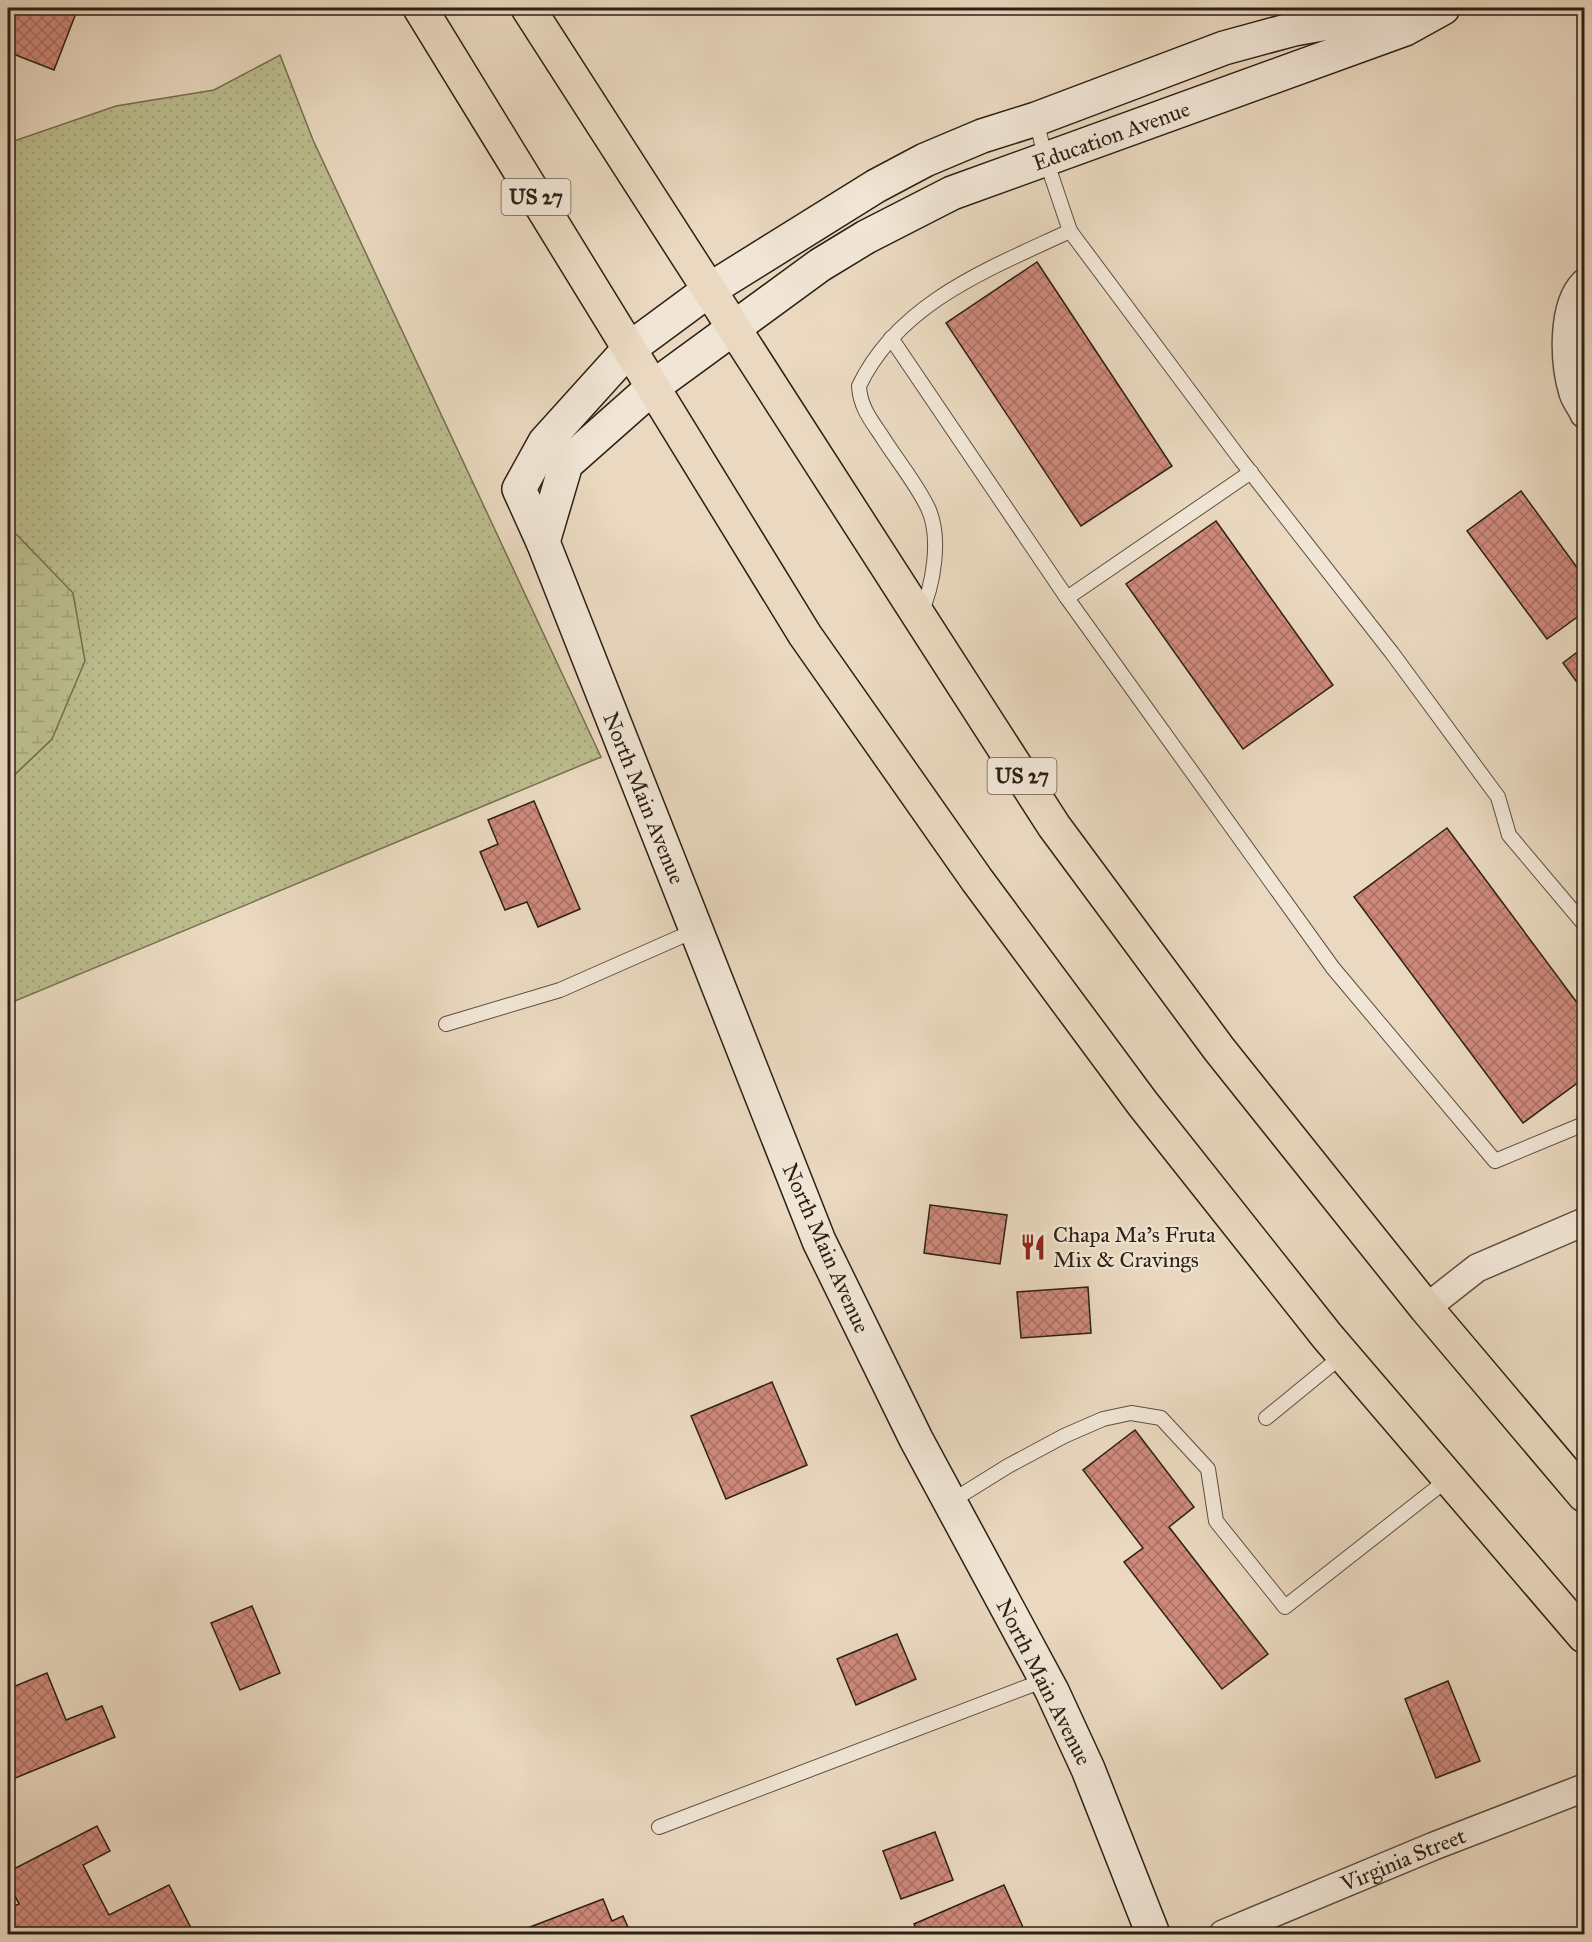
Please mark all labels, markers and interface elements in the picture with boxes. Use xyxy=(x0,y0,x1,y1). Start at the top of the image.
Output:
street label: Education Avenue xyxy=(1029,95,1193,176)
road number: US 27 xyxy=(502,179,570,215)
street label: North Main Avenue xyxy=(597,708,691,888)
road number: US 27 xyxy=(988,758,1056,794)
street label: North Main Avenue xyxy=(776,1159,876,1337)
place label: Chapa Ma's Fruta Mix & Cravings xyxy=(1053,1221,1216,1273)
restaurant icon: Chapa Ma's Fruta Mix & Cravings xyxy=(1018,1232,1048,1262)
street label: North Main Avenue xyxy=(990,1594,1098,1770)
street label: Virginia Street xyxy=(1336,1822,1470,1897)

